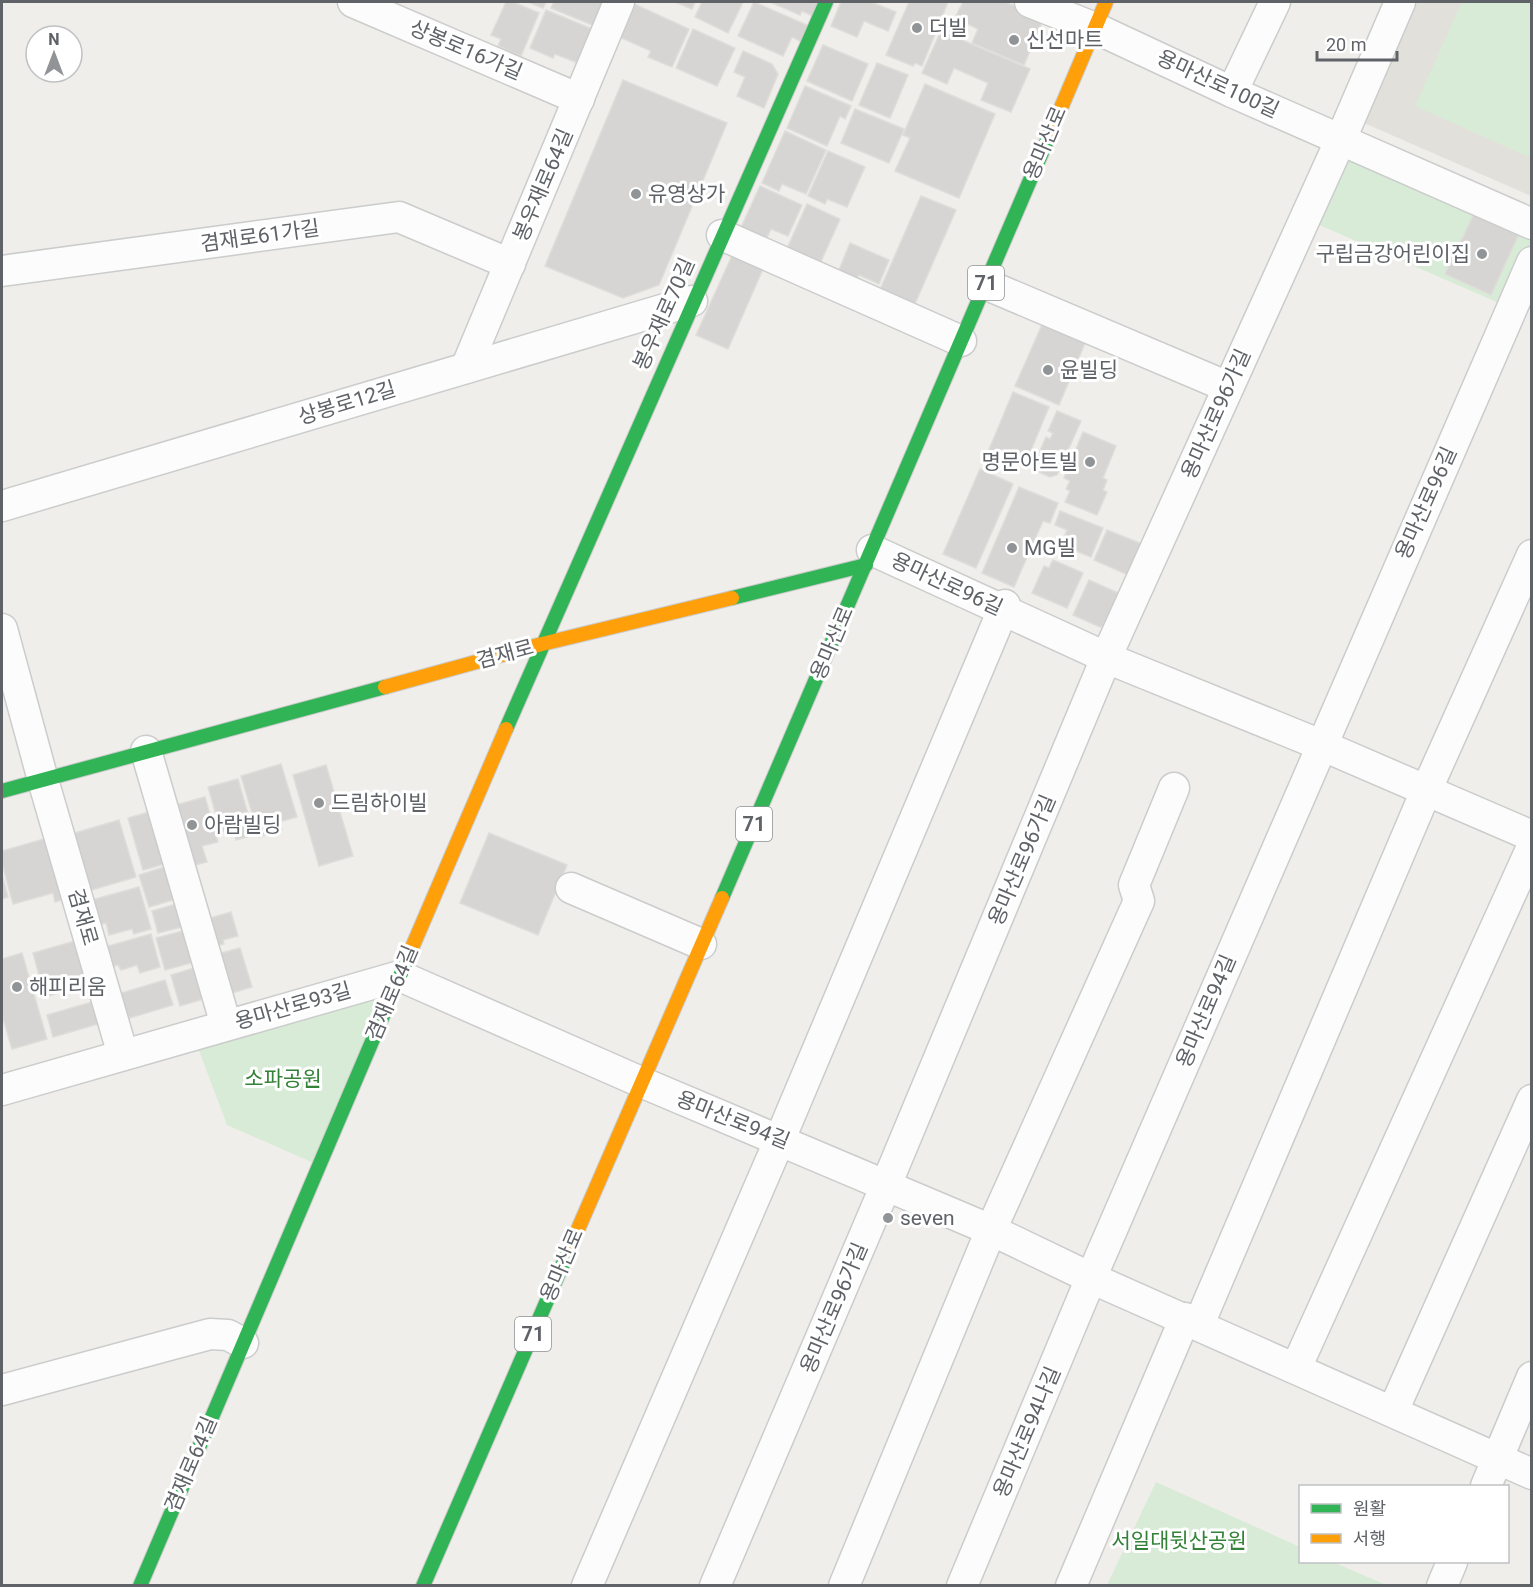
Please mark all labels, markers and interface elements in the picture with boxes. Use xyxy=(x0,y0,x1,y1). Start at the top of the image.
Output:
street label: 상봉로16가길 xyxy=(406,15,526,85)
place label: 더빌 xyxy=(929,16,968,40)
marker: 더빌 xyxy=(910,21,924,35)
north arrow xyxy=(24,24,84,84)
scale bar xyxy=(1317,24,1396,62)
place label: 신선마트 xyxy=(1026,28,1103,52)
text: N xyxy=(48,30,60,49)
marker: 신선마트 xyxy=(1007,33,1021,47)
text: 20 m xyxy=(1326,34,1366,55)
street label: 용마산로100길 xyxy=(1153,45,1283,123)
street label: 용마산로 xyxy=(1019,103,1071,183)
street label: 봉우재로64길 xyxy=(508,125,578,245)
place label: 유영상가 xyxy=(648,182,725,206)
marker: 유영상가 xyxy=(629,187,643,201)
street label: 겸재로61가길 xyxy=(199,216,321,256)
place label: 구립금강어린이집 xyxy=(1315,242,1470,266)
marker: 구립금강어린이집 xyxy=(1475,247,1489,261)
street label: 봉우재로70길 xyxy=(629,254,699,374)
road number: 71 xyxy=(968,266,1004,300)
street label: 용마산로96가길 xyxy=(1177,345,1255,483)
place label: 윤빌딩 xyxy=(1060,358,1118,382)
marker: 윤빌딩 xyxy=(1041,363,1055,377)
street label: 상봉로12길 xyxy=(295,377,399,429)
street label: 용마산로96길 xyxy=(1391,443,1461,563)
place label: 명문아트빌 xyxy=(981,450,1078,474)
marker: 명문아트빌 xyxy=(1083,455,1097,469)
place label: MG빌 xyxy=(1024,536,1076,560)
marker: MG빌 xyxy=(1005,541,1019,555)
street label: 용마산로96길 xyxy=(887,548,1007,620)
street label: 용마산로 xyxy=(806,603,858,683)
street label: 겸재로 xyxy=(474,635,536,673)
place label: 드림하이빌 xyxy=(331,791,428,815)
street label: 용마산로96가길 xyxy=(984,791,1060,929)
marker: 드림하이빌 xyxy=(312,796,326,810)
road number: 71 xyxy=(736,807,772,841)
place label: 아람빌딩 xyxy=(204,813,281,837)
marker: 아람빌딩 xyxy=(185,818,199,832)
street label: 겸재로 xyxy=(63,886,103,948)
street label: 겸재로64길 xyxy=(361,942,423,1044)
street label: 용마산로94길 xyxy=(1171,951,1241,1071)
place label: 해피리움 xyxy=(29,975,106,999)
street label: 용마산로93길 xyxy=(232,978,354,1034)
marker: 해피리움 xyxy=(10,980,24,994)
park label: 소파공원 xyxy=(244,1067,322,1091)
street label: 용마산로94길 xyxy=(673,1086,793,1154)
place label: seven xyxy=(900,1206,955,1230)
marker: seven xyxy=(881,1211,895,1225)
street label: 용마산로 xyxy=(536,1225,588,1305)
street label: 용마산로96가길 xyxy=(796,1239,872,1377)
road number: 71 xyxy=(515,1317,551,1351)
street label: 용마산로94나길 xyxy=(989,1363,1065,1501)
street label: 겸재로64길 xyxy=(160,1413,222,1515)
legend xyxy=(1299,1485,1509,1563)
text: 원활 xyxy=(1353,1498,1386,1519)
text: 서행 xyxy=(1353,1528,1386,1549)
park label: 서일대뒷산공원 xyxy=(1111,1529,1247,1553)

